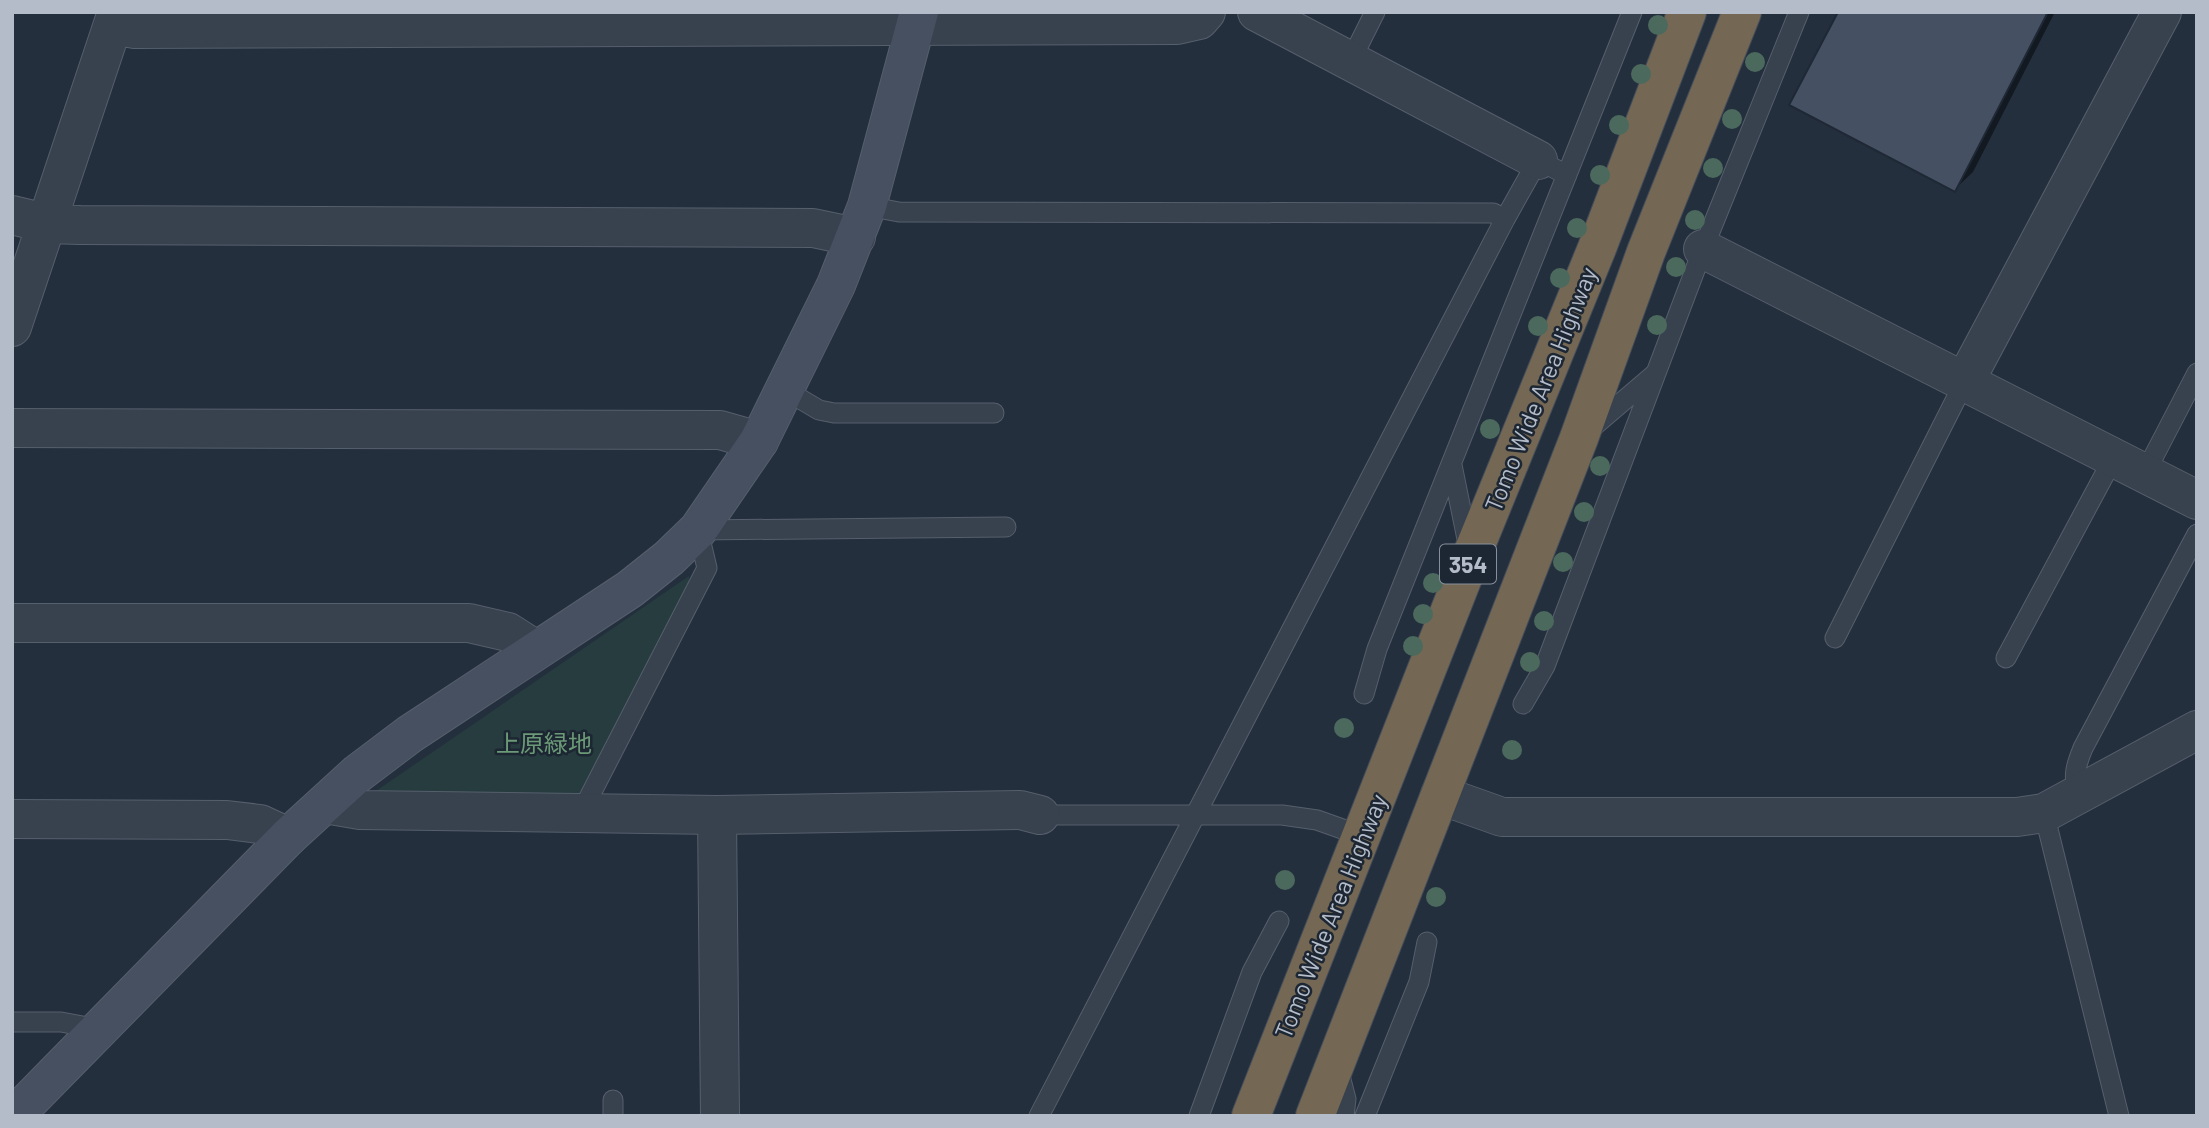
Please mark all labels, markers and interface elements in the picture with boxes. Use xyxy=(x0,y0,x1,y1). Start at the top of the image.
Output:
street label: Tomo Wide Area Highway xyxy=(1478,263,1602,515)
road number: 354 xyxy=(1440,544,1496,584)
park label: 上原緑地 xyxy=(496,728,592,757)
street label: Tomo Wide Area Highway xyxy=(1268,790,1392,1042)

